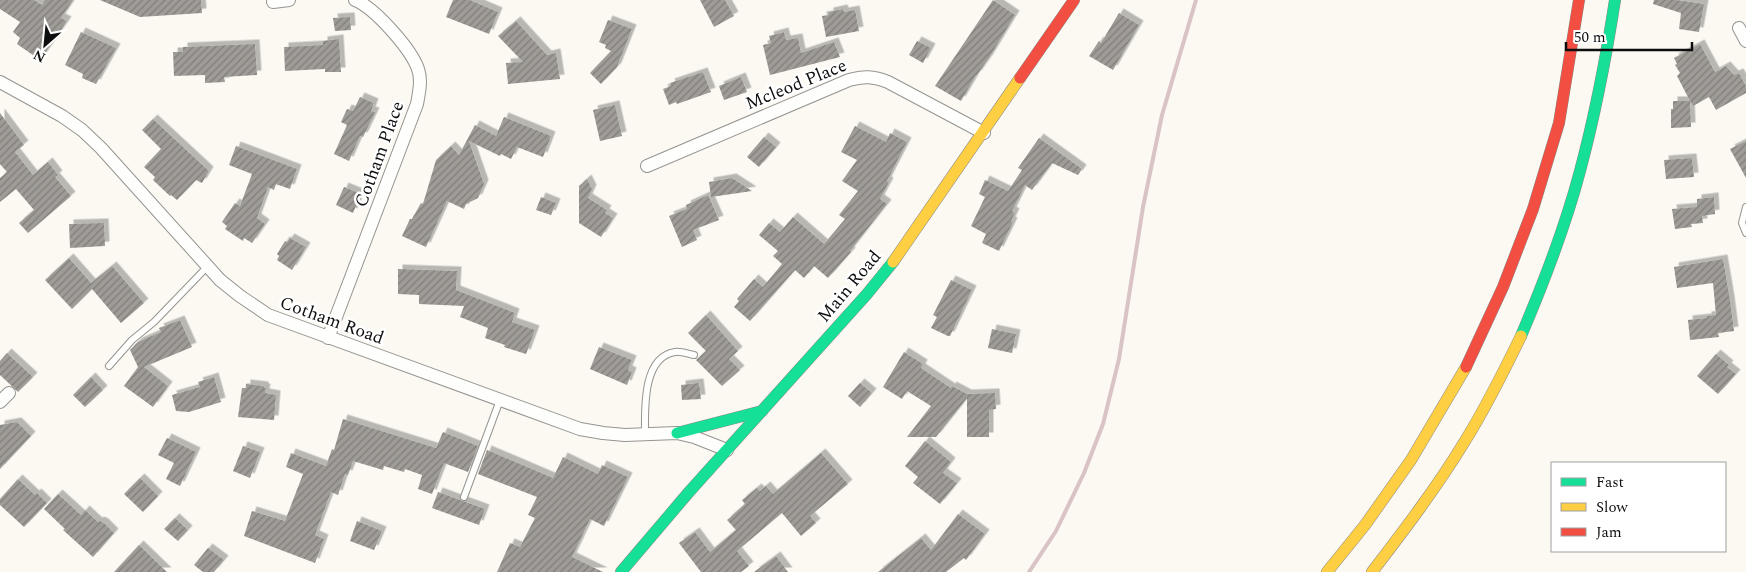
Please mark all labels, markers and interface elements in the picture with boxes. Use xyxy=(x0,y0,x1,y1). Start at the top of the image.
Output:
north arrow xyxy=(20,20,70,70)
scale bar xyxy=(1566,20,1692,52)
text: 50 m xyxy=(1574,26,1606,49)
text: N xyxy=(29,44,49,68)
street label: Mcleod Place xyxy=(741,52,851,117)
street label: Cotham Place xyxy=(348,97,411,211)
street label: Main Road xyxy=(811,244,888,328)
street label: Cotham Road xyxy=(276,289,388,352)
legend xyxy=(1551,462,1726,552)
text: Fast xyxy=(1596,471,1624,494)
text: Slow xyxy=(1596,496,1628,519)
text: Jam xyxy=(1596,521,1622,544)

